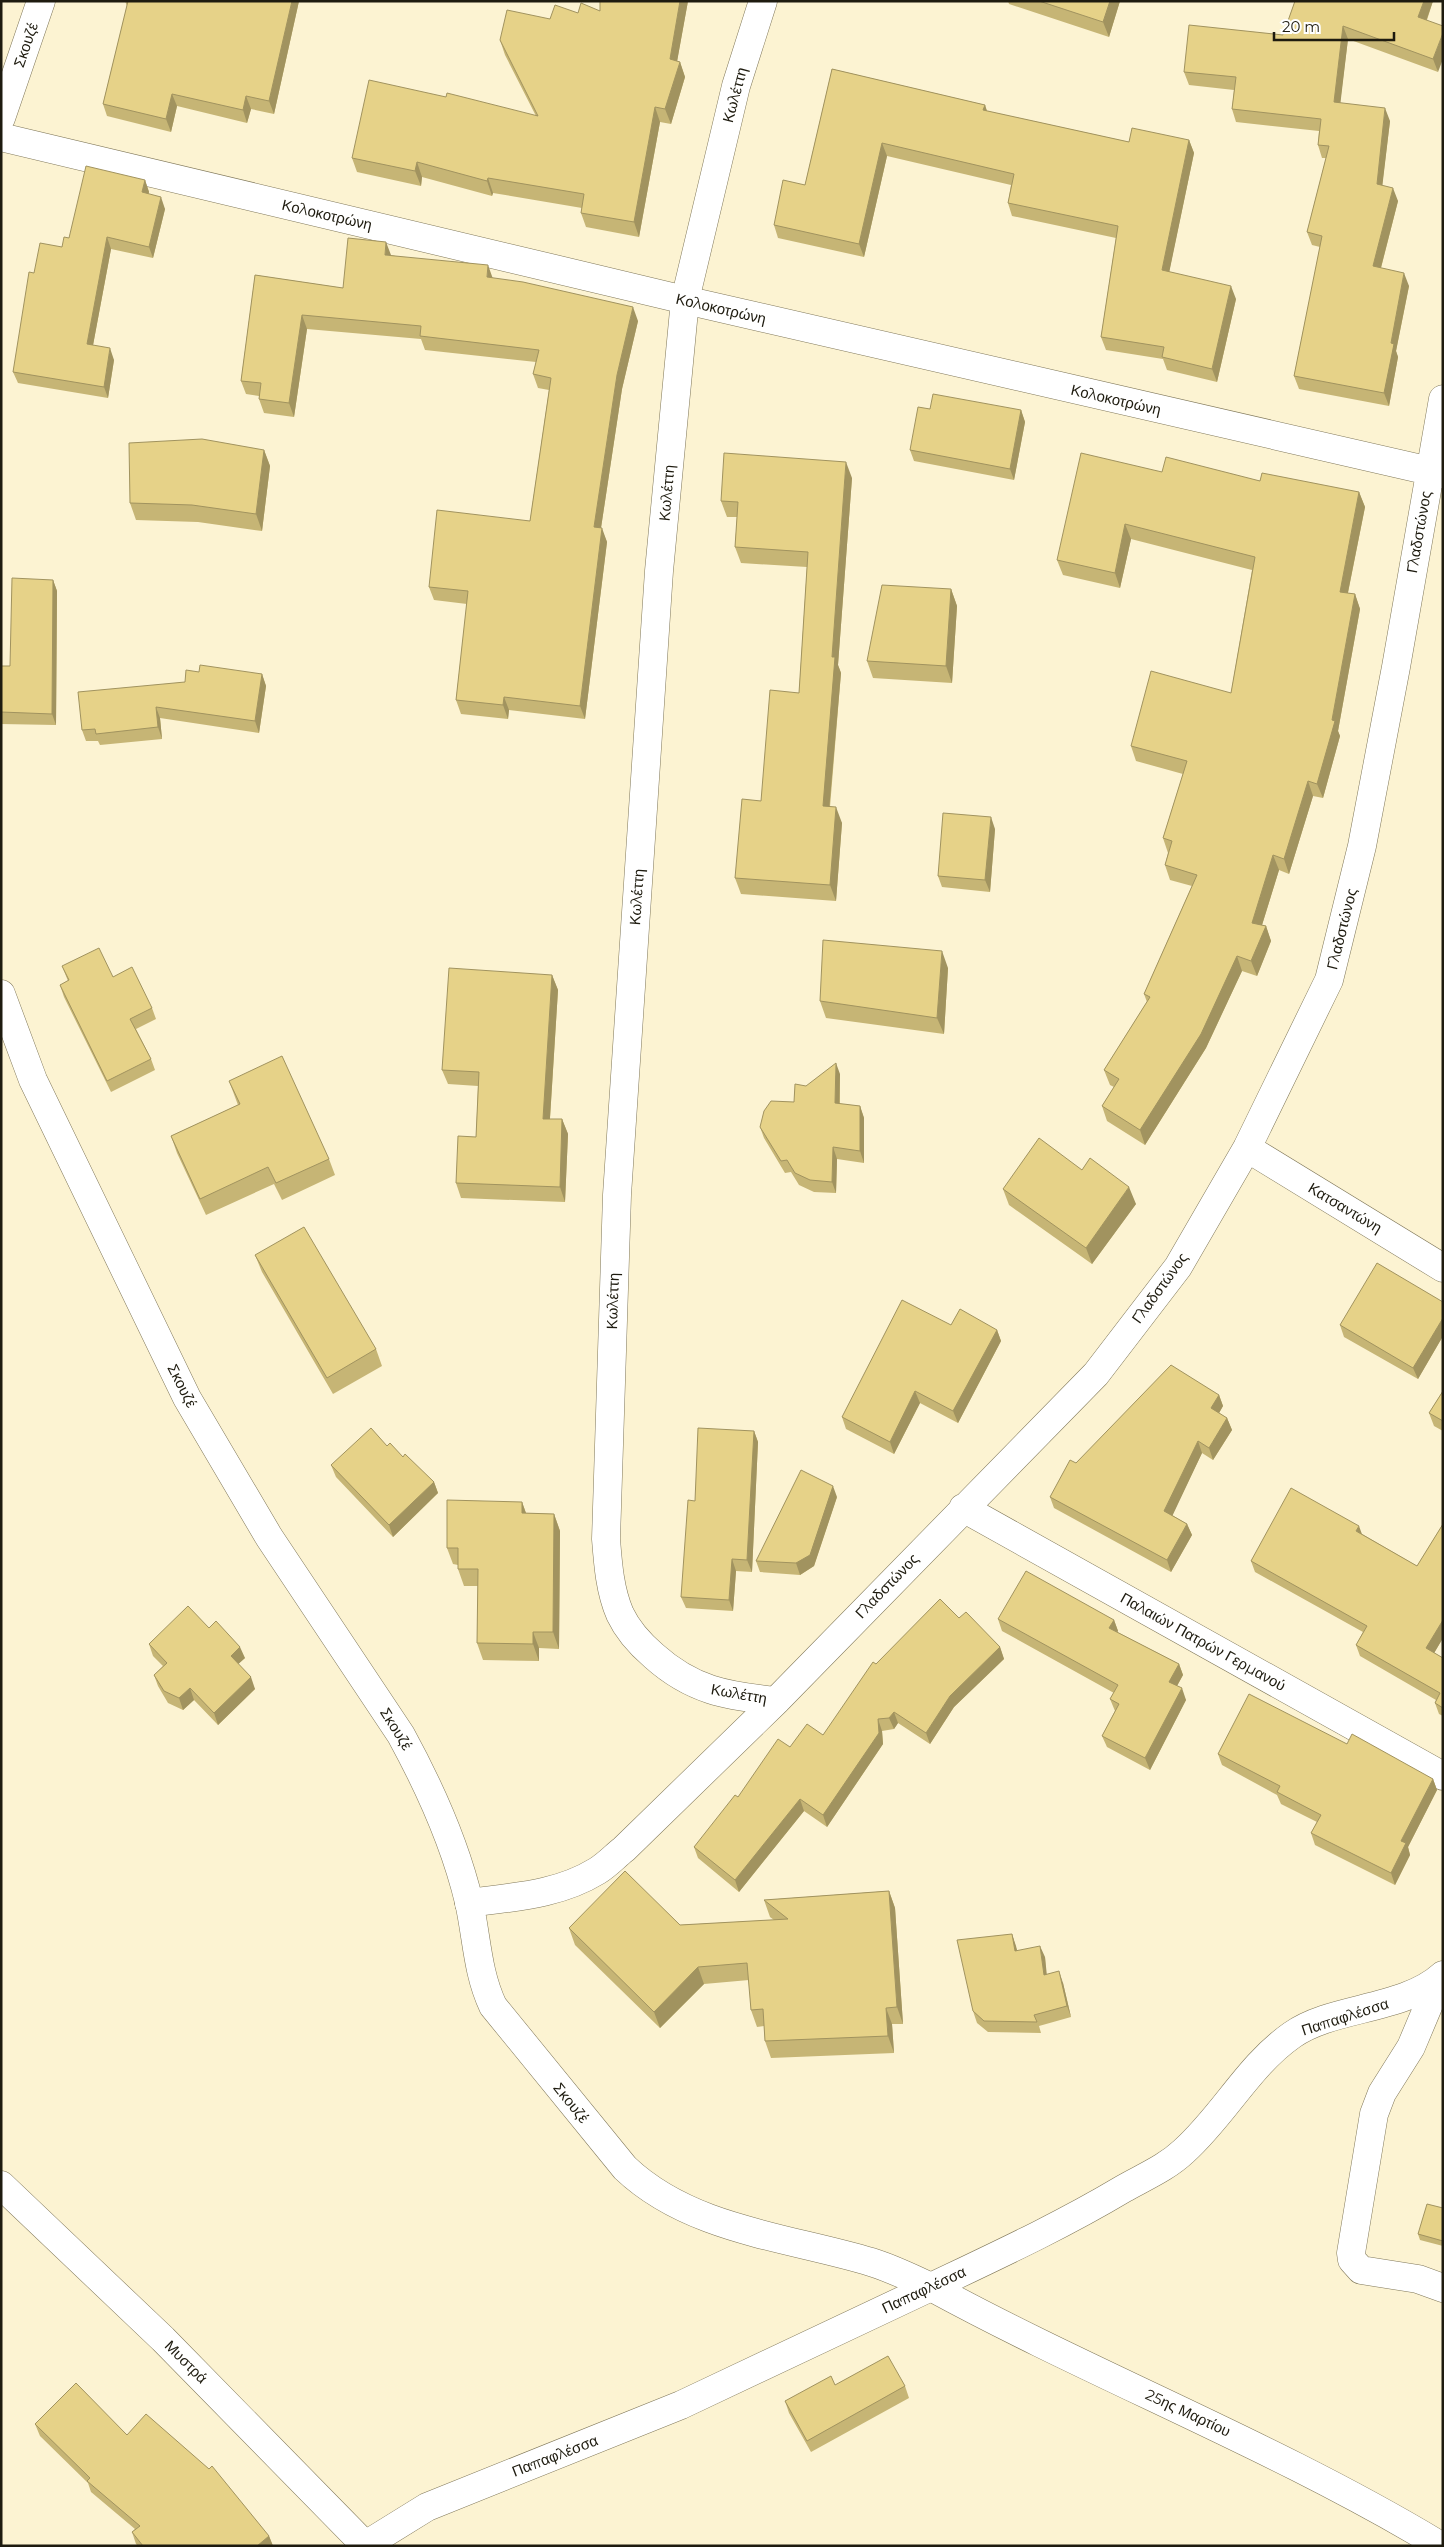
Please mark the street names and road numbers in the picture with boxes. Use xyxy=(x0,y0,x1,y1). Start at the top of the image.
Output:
street label: Σκουζέ xyxy=(9,19,42,70)
street label: Κωλέττη xyxy=(718,65,751,125)
street label: Κολοκοτρώνη xyxy=(280,195,374,234)
street label: Κολοκοτρώνη xyxy=(674,289,768,328)
street label: Κολοκοτρώνη xyxy=(1069,380,1163,419)
street label: Κωλέττη xyxy=(655,464,678,522)
street label: Γλαδστώνος xyxy=(1402,489,1435,575)
street label: Κωλέττη xyxy=(625,868,648,926)
street label: Γλαδστώνος xyxy=(1322,886,1361,972)
street label: Κατσαντώνη xyxy=(1305,1178,1386,1237)
street label: Γλαδστώνος xyxy=(1127,1248,1192,1327)
street label: Κωλέττη xyxy=(602,1272,623,1330)
street label: Σκουζέ xyxy=(163,1361,202,1411)
street label: Γλαδστώνος xyxy=(851,1549,922,1622)
street label: Παλαιών Πατρών Γερμανού xyxy=(1117,1588,1289,1695)
street label: Κωλέττη xyxy=(710,1679,769,1708)
street label: Σκουζέ xyxy=(376,1704,417,1754)
street label: Παπαφλέσσα xyxy=(1299,1993,1391,2040)
street label: Σκουζέ xyxy=(549,2079,594,2127)
street label: Παπαφλέσσα xyxy=(879,2262,969,2317)
street label: Μυστρά xyxy=(161,2336,212,2387)
street label: 25ης Μαρτίου xyxy=(1143,2385,1234,2441)
street label: Παπαφλέσσα xyxy=(509,2430,601,2481)

